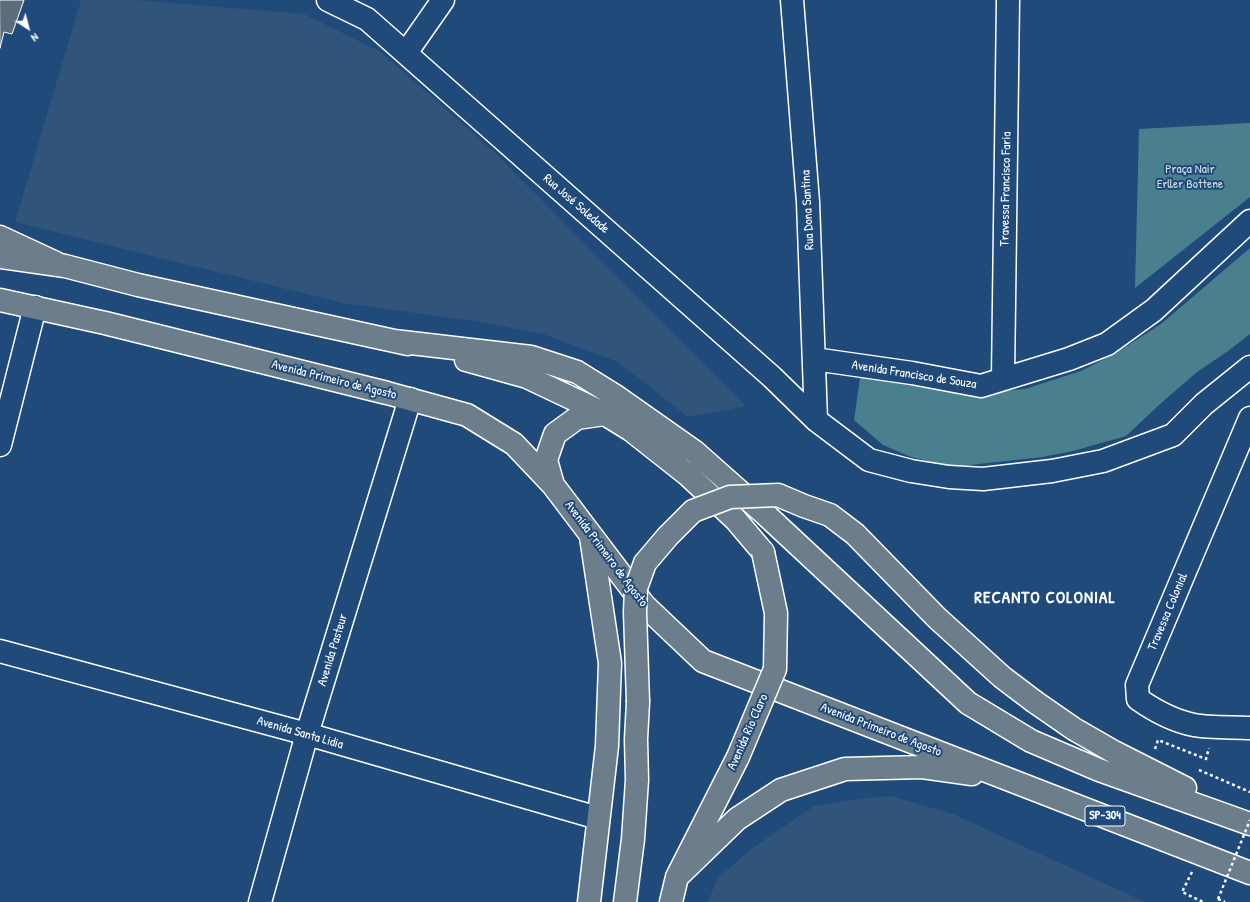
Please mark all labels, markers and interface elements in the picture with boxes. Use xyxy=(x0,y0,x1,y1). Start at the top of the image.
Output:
north arrow xyxy=(8,8,48,48)
text: N xyxy=(29,30,42,45)
street label: Travessa Francisco Faria xyxy=(997,132,1015,246)
park label: Praça Nair Erller Bottene xyxy=(1157,162,1223,193)
street label: Rua Dona Santina xyxy=(798,170,818,250)
street label: Rua José Soledade xyxy=(540,171,612,237)
street label: Avenida Primeiro de Agosto xyxy=(270,357,398,403)
street label: Avenida Francisco de Souza xyxy=(851,357,977,393)
street label: Avenida Primeiro de Agosto xyxy=(561,498,651,610)
street label: Travessa Colonial xyxy=(1145,571,1191,653)
district label: RECANTO COLONIAL xyxy=(974,588,1116,608)
street label: Avenida Pasteur xyxy=(315,612,351,688)
street label: Avenida Rio Claro xyxy=(724,692,772,772)
street label: Avenida Primeiro de Agosto xyxy=(818,700,944,760)
street label: Avenida Santa Lidia xyxy=(255,713,345,753)
road number: SP-304 xyxy=(1085,806,1125,826)

